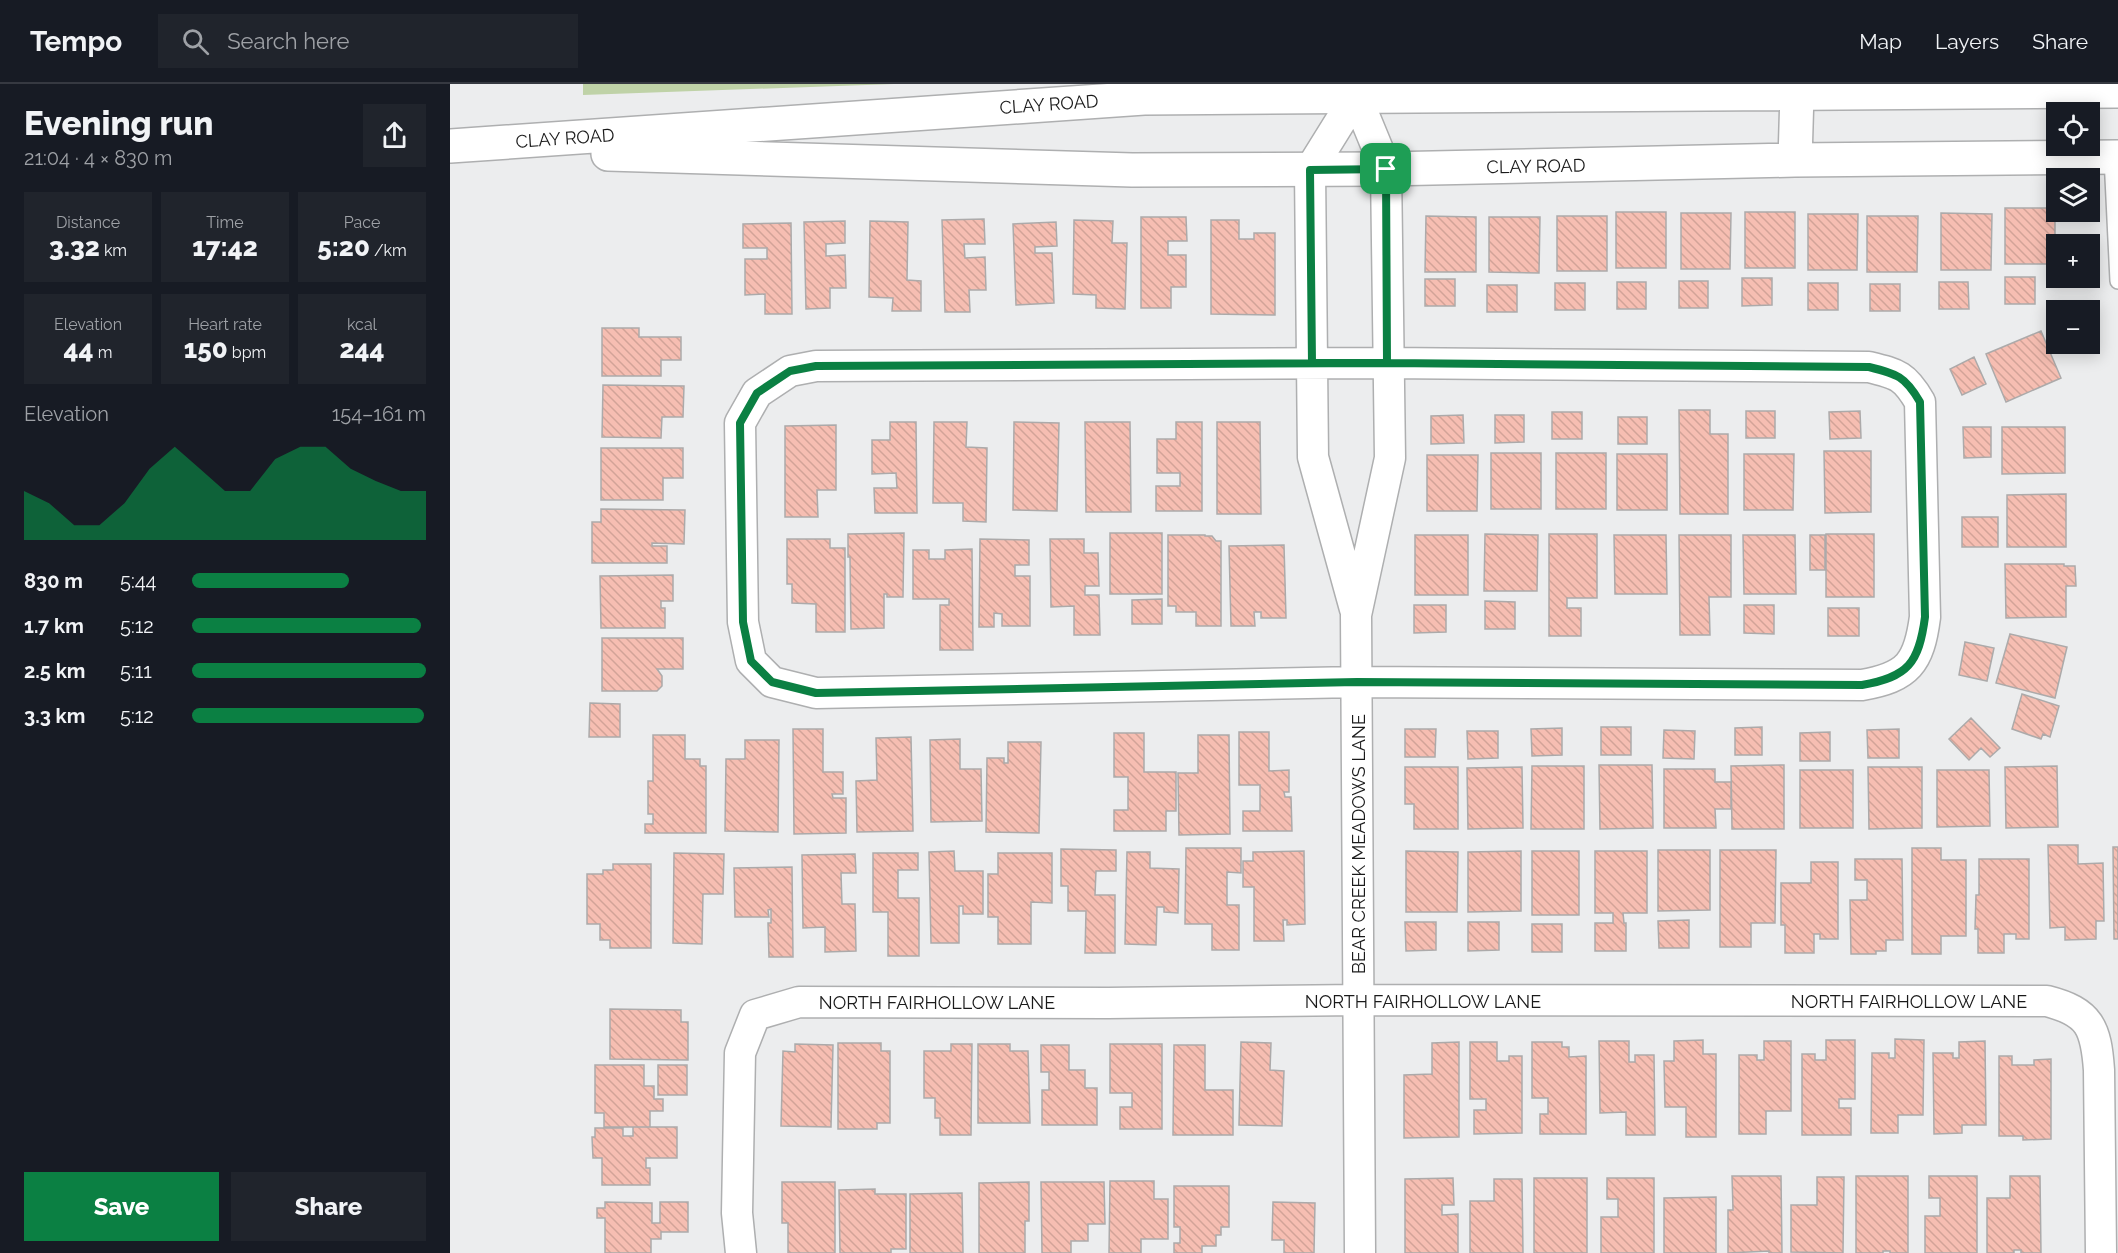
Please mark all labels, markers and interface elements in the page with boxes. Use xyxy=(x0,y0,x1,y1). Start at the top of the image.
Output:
search box xyxy=(158,14,578,68)
text: Tempo xyxy=(30,25,122,58)
icon: search xyxy=(179,25,212,58)
text: Search here xyxy=(227,28,349,54)
text: Map xyxy=(1859,29,1902,54)
text: Layers xyxy=(1935,29,1999,54)
text: Share xyxy=(2032,29,2088,54)
street label: CLAY ROAD xyxy=(999,90,1099,118)
map controls xyxy=(2046,102,2100,354)
button: locate xyxy=(2046,102,2100,156)
text: Evening run xyxy=(24,104,214,143)
button: share xyxy=(363,104,426,167)
street label: CLAY ROAD xyxy=(515,124,615,152)
pin xyxy=(1360,143,1411,194)
text: 21:04 · 4 × 830 m xyxy=(24,146,172,170)
icon: arrive xyxy=(1369,152,1402,185)
street label: CLAY ROAD xyxy=(1486,155,1586,177)
button: layers xyxy=(2046,168,2100,222)
text: Distance xyxy=(56,213,120,232)
text: Time xyxy=(206,213,244,232)
text: Pace xyxy=(344,213,380,232)
text: 3.32 xyxy=(49,232,100,262)
text: 17:42 xyxy=(192,232,258,262)
text: 5:20 xyxy=(317,232,370,262)
button: + xyxy=(2046,234,2100,288)
text: km xyxy=(100,241,127,260)
text: /km xyxy=(370,241,407,260)
button: − xyxy=(2046,300,2100,354)
text: Elevation xyxy=(54,315,122,334)
text: Heart rate xyxy=(188,315,262,334)
text: kcal xyxy=(347,315,377,334)
text: 44 xyxy=(64,334,94,364)
text: 150 xyxy=(184,334,228,364)
text: 244 xyxy=(339,334,385,364)
text: m xyxy=(94,343,112,362)
text: bpm xyxy=(228,343,266,362)
text: Elevation xyxy=(24,402,109,426)
text: 154–161 m xyxy=(332,402,426,426)
text: 830 m xyxy=(24,569,83,593)
text: 5:44 xyxy=(120,569,157,593)
text: 1.7 km xyxy=(24,614,84,638)
text: 5:12 xyxy=(120,614,154,638)
text: 2.5 km xyxy=(24,659,85,683)
text: 5:11 xyxy=(120,659,152,683)
text: 3.3 km xyxy=(24,704,85,728)
text: 5:12 xyxy=(120,704,154,728)
street label: BEAR CREEK MEADOWS LANE xyxy=(1348,714,1369,974)
street label: NORTH FAIRHOLLOW LANE xyxy=(1305,991,1541,1012)
street label: NORTH FAIRHOLLOW LANE xyxy=(1791,991,2027,1012)
street label: NORTH FAIRHOLLOW LANE xyxy=(819,992,1055,1013)
button: Save xyxy=(24,1172,219,1241)
button: Share xyxy=(231,1172,426,1241)

